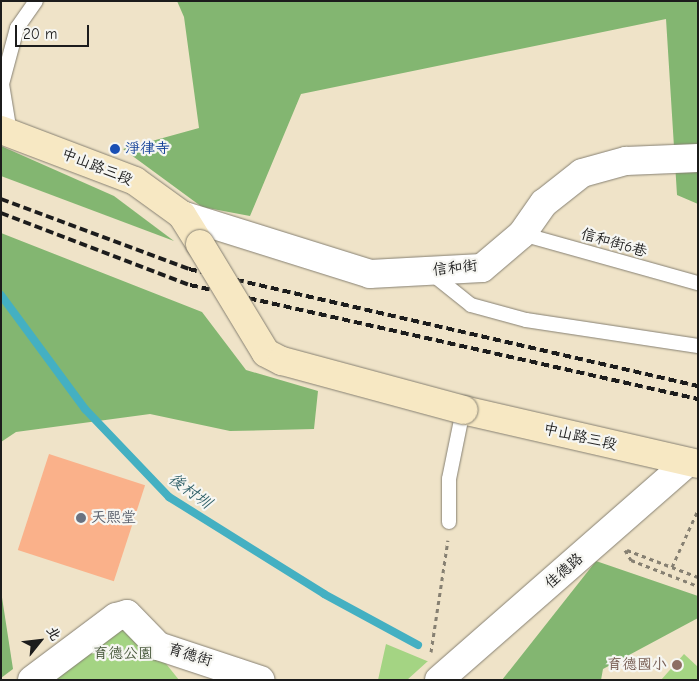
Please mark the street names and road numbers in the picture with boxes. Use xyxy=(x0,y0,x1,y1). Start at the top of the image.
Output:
street label: 中山路三段 xyxy=(59,145,135,189)
street label: 信和街6巷 xyxy=(579,225,649,261)
street label: 信和街 xyxy=(432,257,478,279)
street label: 中山路三段 xyxy=(541,420,619,454)
street label: 佳德路 xyxy=(541,549,587,593)
street label: 育德街 xyxy=(166,640,214,670)

